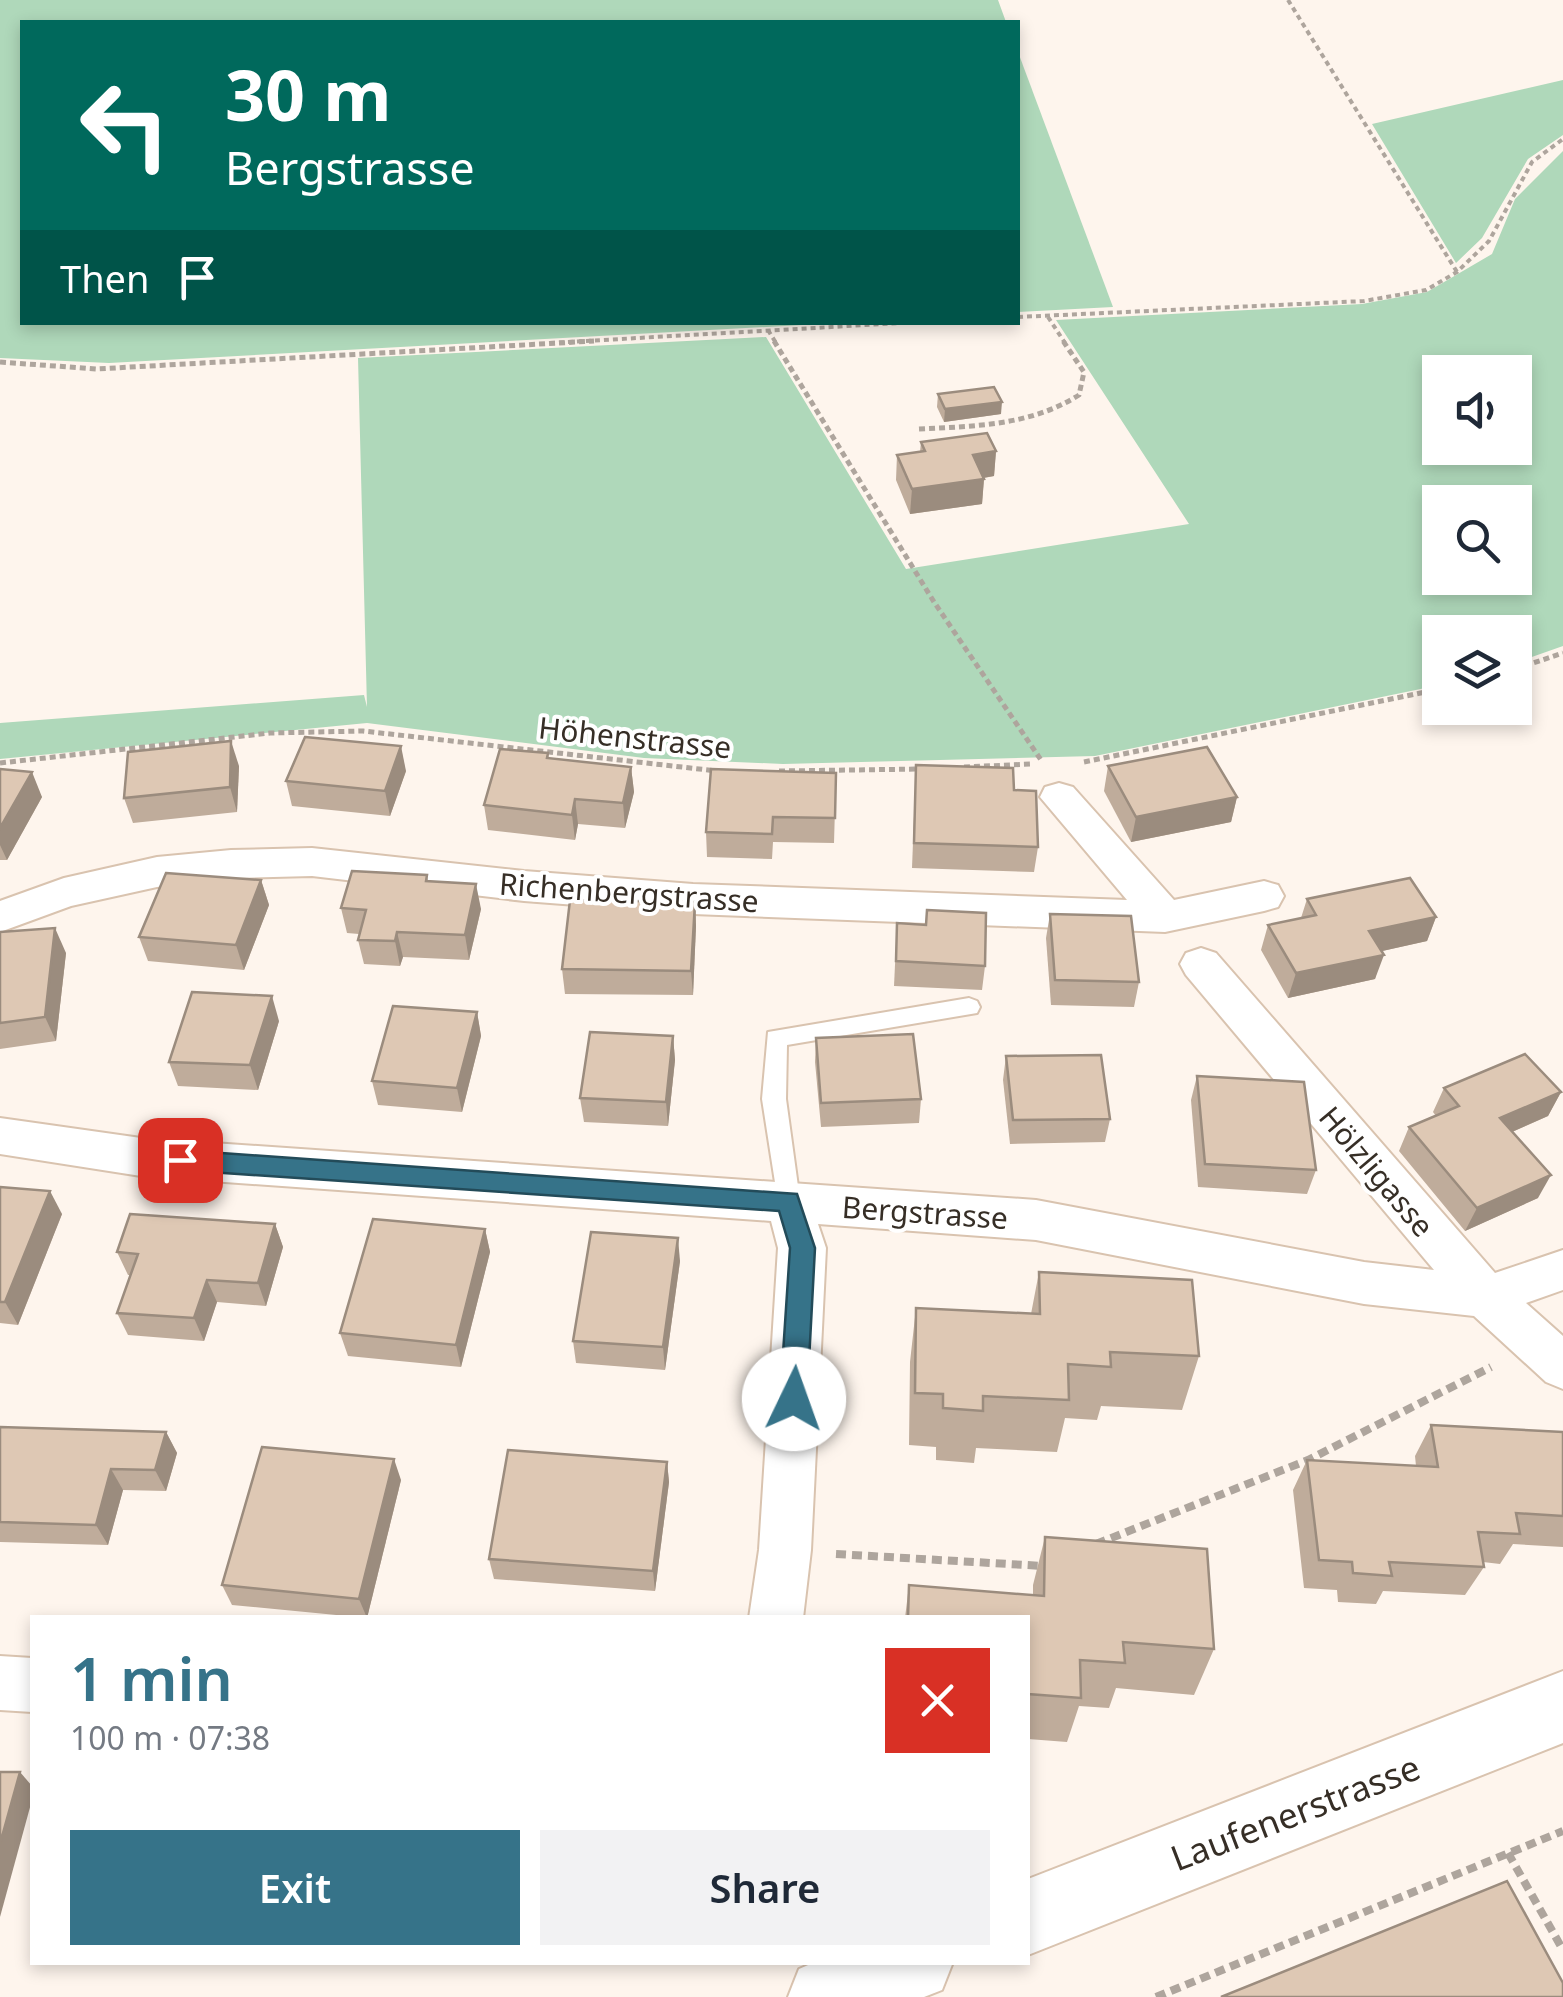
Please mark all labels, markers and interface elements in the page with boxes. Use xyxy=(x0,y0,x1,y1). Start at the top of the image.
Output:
text: 30 m xyxy=(225,46,392,142)
icon: left xyxy=(60,60,190,190)
text: Bergstrasse xyxy=(225,137,475,198)
icon: arrive xyxy=(170,250,225,305)
text: Then xyxy=(60,252,150,304)
map controls xyxy=(1422,355,1532,725)
button: sound xyxy=(1422,355,1532,465)
button: search xyxy=(1422,485,1532,595)
button: layers xyxy=(1422,615,1532,725)
street label: Höhenstrasse xyxy=(536,706,734,768)
street label: Richenbergstrasse xyxy=(498,862,760,922)
street label: Hölzligasse xyxy=(1310,1097,1444,1245)
pin xyxy=(138,1118,223,1203)
icon: arrive xyxy=(153,1133,208,1188)
street label: Bergstrasse xyxy=(841,1186,1009,1238)
position arrow xyxy=(742,1347,846,1451)
text: 1 min xyxy=(70,1637,233,1719)
button: close xyxy=(885,1648,990,1753)
text: 100 m · 07:38 xyxy=(70,1716,270,1759)
street label: Laufenerstrasse xyxy=(1164,1743,1426,1881)
button: Exit xyxy=(70,1830,520,1945)
button: Share xyxy=(540,1830,990,1945)

